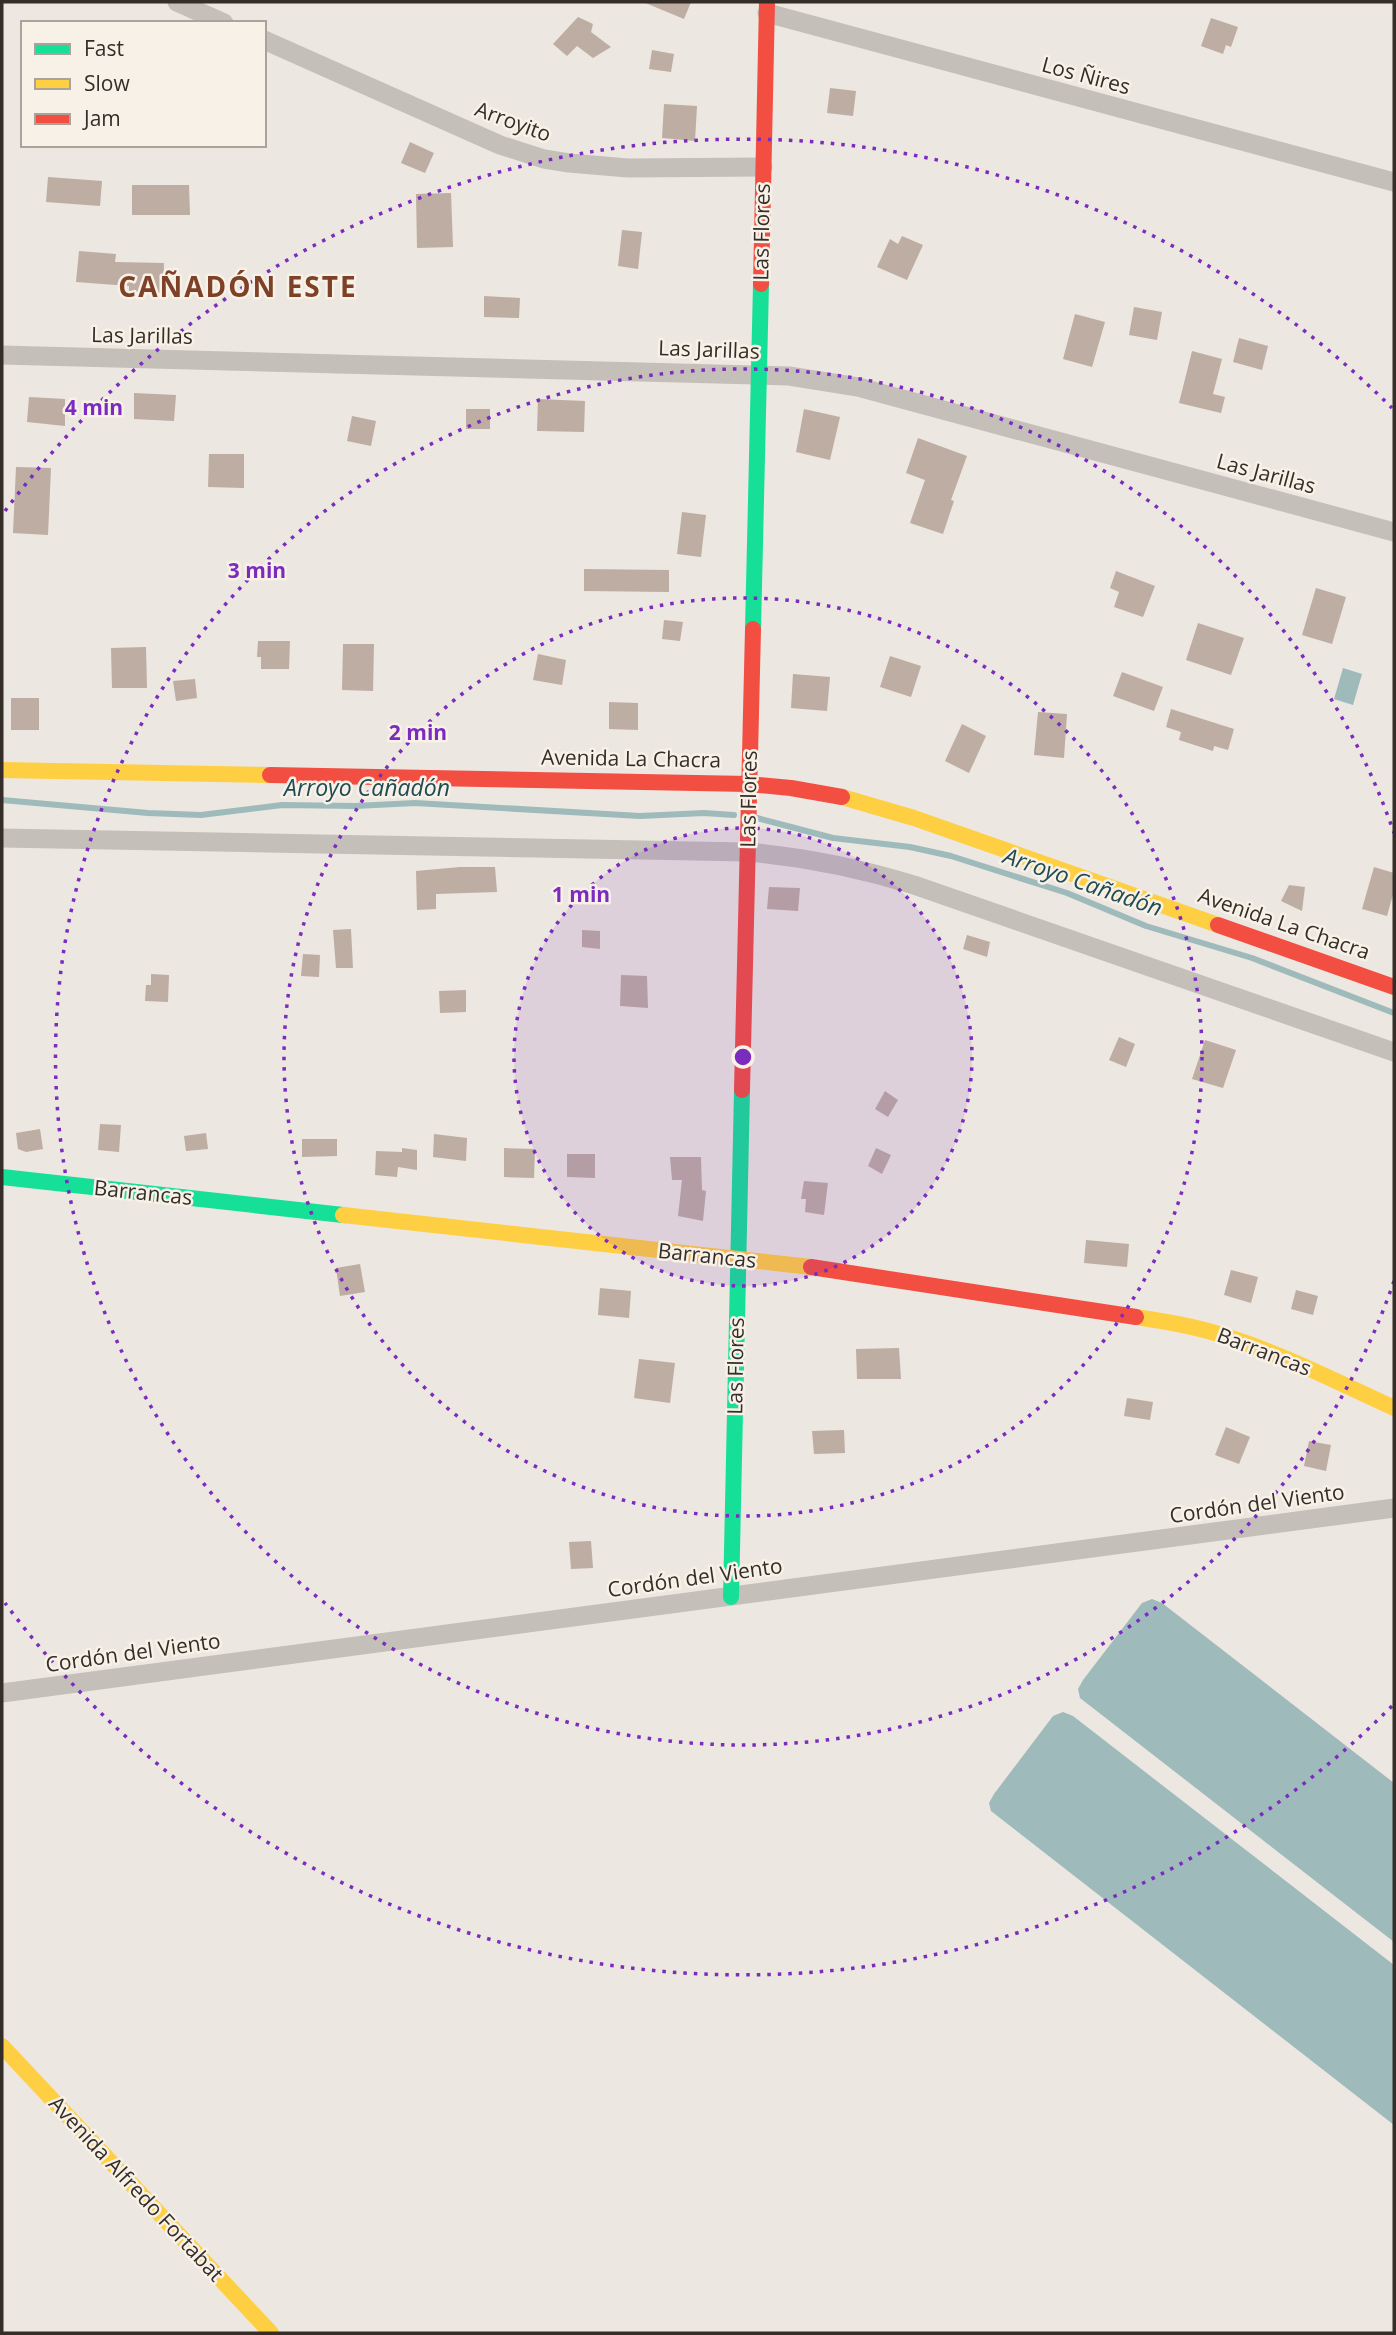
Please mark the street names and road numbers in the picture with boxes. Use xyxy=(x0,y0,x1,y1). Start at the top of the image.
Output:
street label: Los Ñires xyxy=(1039,50,1134,100)
street label: Arroyito xyxy=(471,94,555,148)
street label: Las Flores xyxy=(746,183,776,281)
street label: Las Jarillas xyxy=(91,320,193,350)
street label: Las Jarillas xyxy=(658,333,760,365)
street label: Las Jarillas xyxy=(1214,446,1319,500)
street label: Avenida La Chacra xyxy=(541,742,721,774)
street label: Las Flores xyxy=(733,750,763,848)
street label: Avenida La Chacra xyxy=(1195,881,1374,966)
street label: Barrancas xyxy=(93,1173,194,1211)
street label: Barrancas xyxy=(657,1236,758,1274)
street label: Las Flores xyxy=(720,1317,750,1415)
street label: Barrancas xyxy=(1213,1320,1315,1382)
street label: Cordón del Viento xyxy=(1168,1477,1346,1529)
street label: Cordón del Viento xyxy=(606,1551,784,1603)
street label: Cordón del Viento xyxy=(44,1626,222,1678)
street label: Avenida Alfredo Fortabat xyxy=(43,2090,230,2287)

